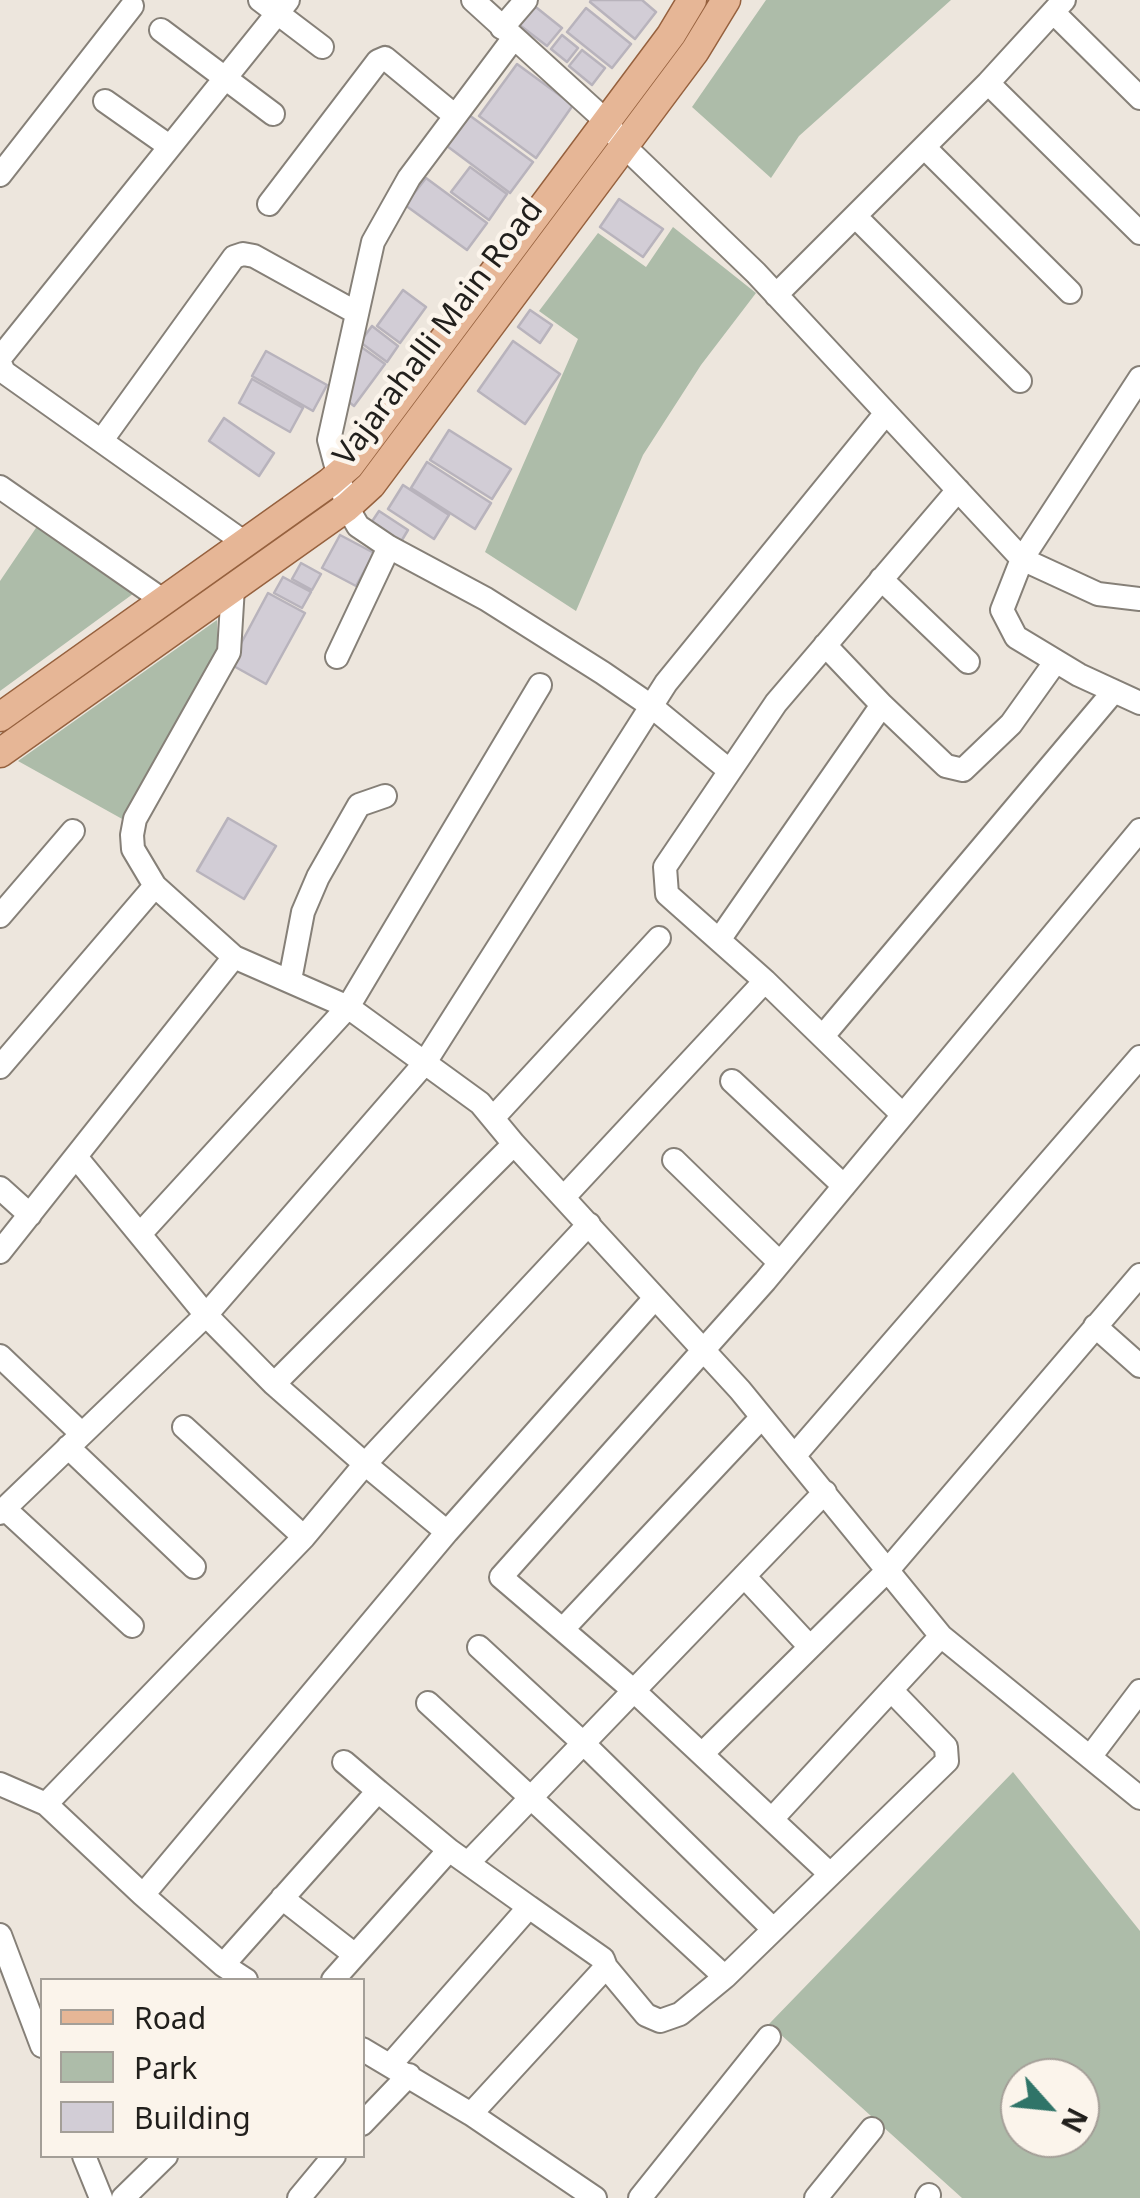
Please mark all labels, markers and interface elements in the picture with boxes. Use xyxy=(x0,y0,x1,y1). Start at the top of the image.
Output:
street label: Vajarahalli Main Road xyxy=(326,192,552,474)
legend xyxy=(40,1978,365,2158)
text: Road xyxy=(134,1997,206,2038)
text: Park xyxy=(134,2047,197,2088)
north arrow xyxy=(1000,2058,1100,2158)
text: Building xyxy=(134,2097,251,2138)
text: N xyxy=(1053,2102,1097,2139)

